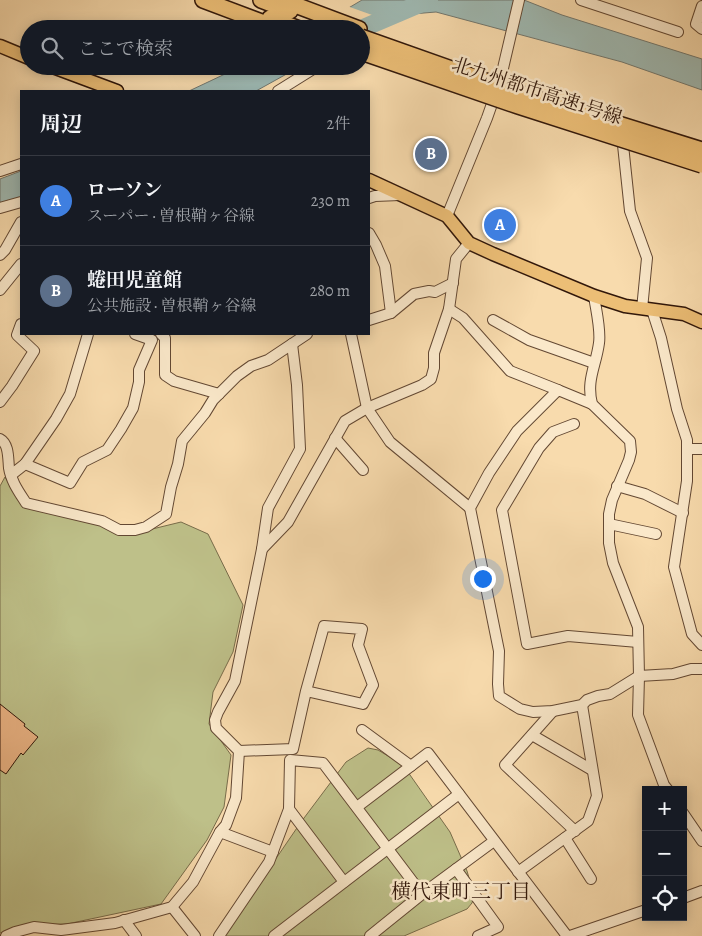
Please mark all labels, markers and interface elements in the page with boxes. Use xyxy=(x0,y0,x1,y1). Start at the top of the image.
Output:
search box xyxy=(20,20,370,75)
icon: search xyxy=(38,34,66,62)
text: ここで検索 xyxy=(78,36,173,62)
street label: 北九州都市高速1号線 xyxy=(449,51,625,131)
text: 周辺 xyxy=(40,110,82,138)
text: 2件 xyxy=(326,113,350,135)
pin: B xyxy=(415,135,447,173)
text: ローソン xyxy=(87,177,162,203)
text: A xyxy=(51,190,61,212)
text: 230 m xyxy=(311,190,350,212)
text: スーパー · 曽根鞘ヶ谷線 xyxy=(87,205,255,227)
pin: A xyxy=(484,206,516,244)
text: 蜷田児童館 xyxy=(87,267,182,293)
text: B xyxy=(51,280,61,302)
text: 280 m xyxy=(310,280,350,302)
text: 公共施設 · 曽根鞘ヶ谷線 xyxy=(87,295,257,317)
your location xyxy=(470,566,496,592)
map controls xyxy=(642,786,687,921)
button: + xyxy=(642,786,687,831)
button: − xyxy=(642,831,687,876)
button: locate xyxy=(642,876,687,921)
district label: 横代東町三丁目 xyxy=(391,878,531,905)

